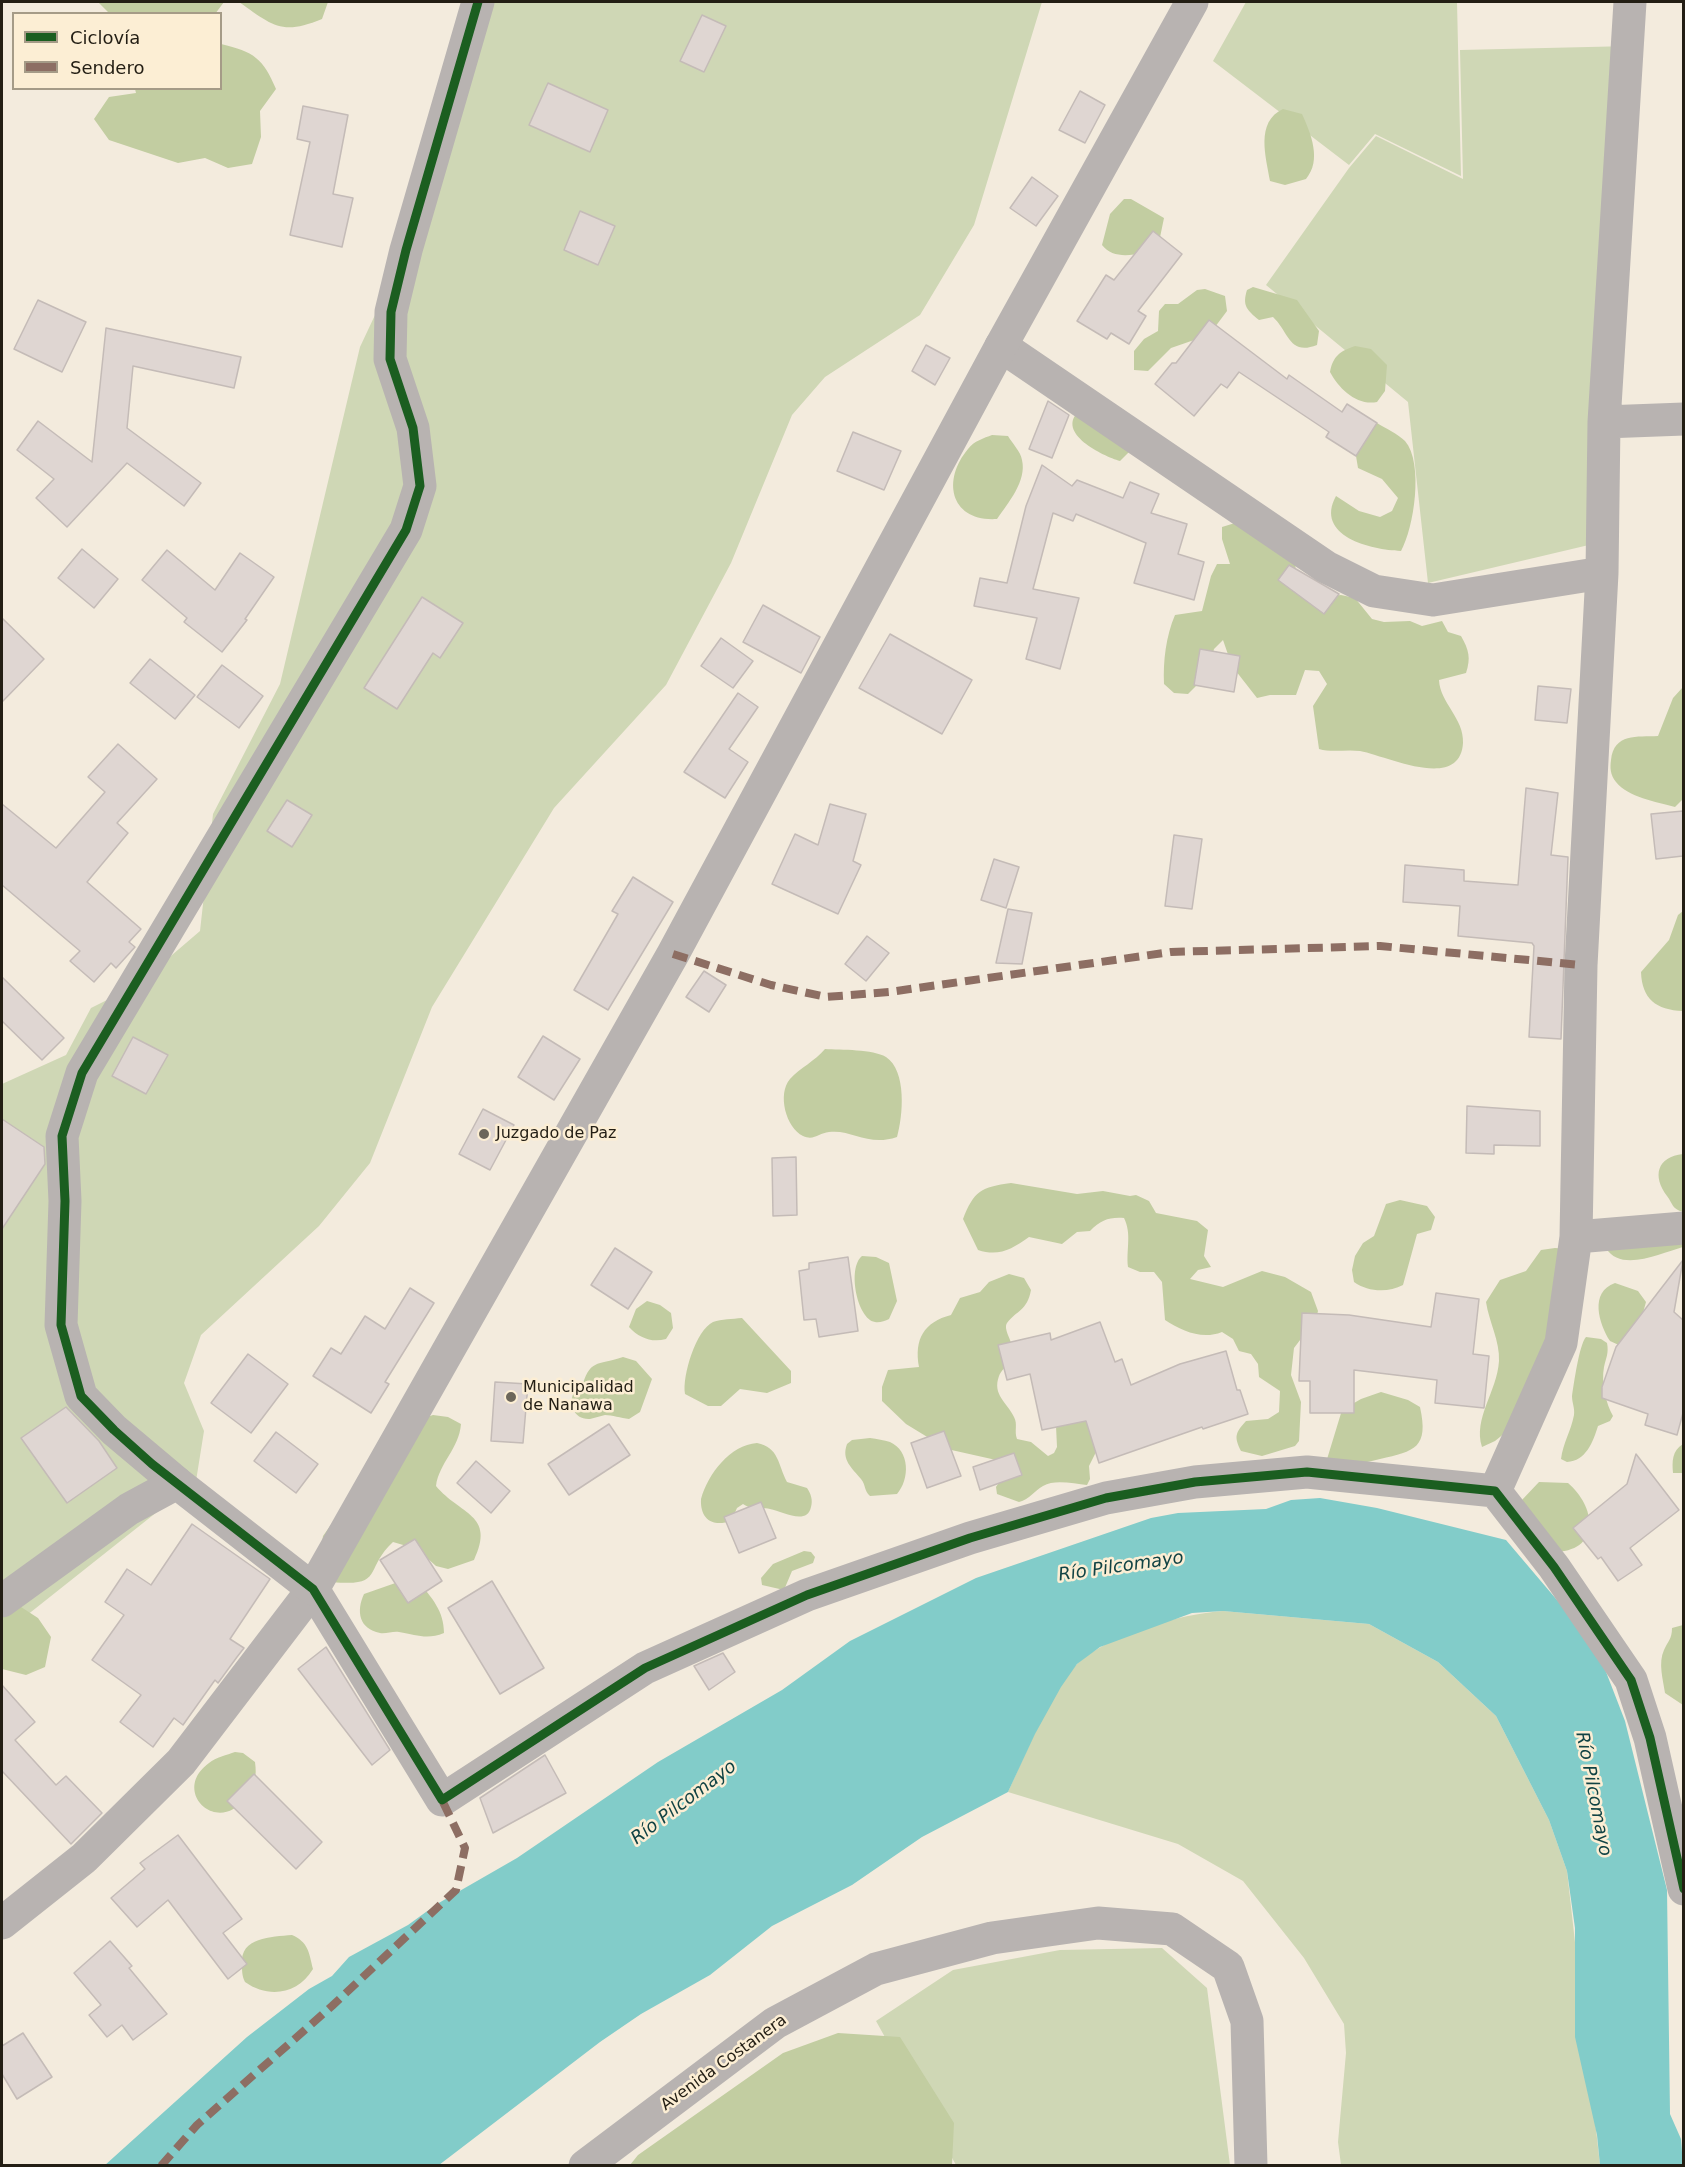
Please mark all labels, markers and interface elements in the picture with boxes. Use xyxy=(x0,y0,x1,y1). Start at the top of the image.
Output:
legend xyxy=(12,12,222,90)
text: Ciclovía xyxy=(70,27,140,48)
text: Sendero xyxy=(70,57,144,78)
place label: Juzgado de Paz xyxy=(496,1124,616,1144)
marker: Juzgado de Paz xyxy=(477,1127,491,1141)
place label: Municipalidad de Nanawa xyxy=(523,1378,634,1416)
marker: Municipalidad de Nanawa xyxy=(504,1390,518,1404)
water label: Río Pilcomayo xyxy=(1057,1548,1185,1586)
water label: Río Pilcomayo xyxy=(1570,1730,1616,1858)
water label: Río Pilcomayo xyxy=(627,1756,741,1850)
street label: Avenida Costanera xyxy=(657,2011,791,2115)

